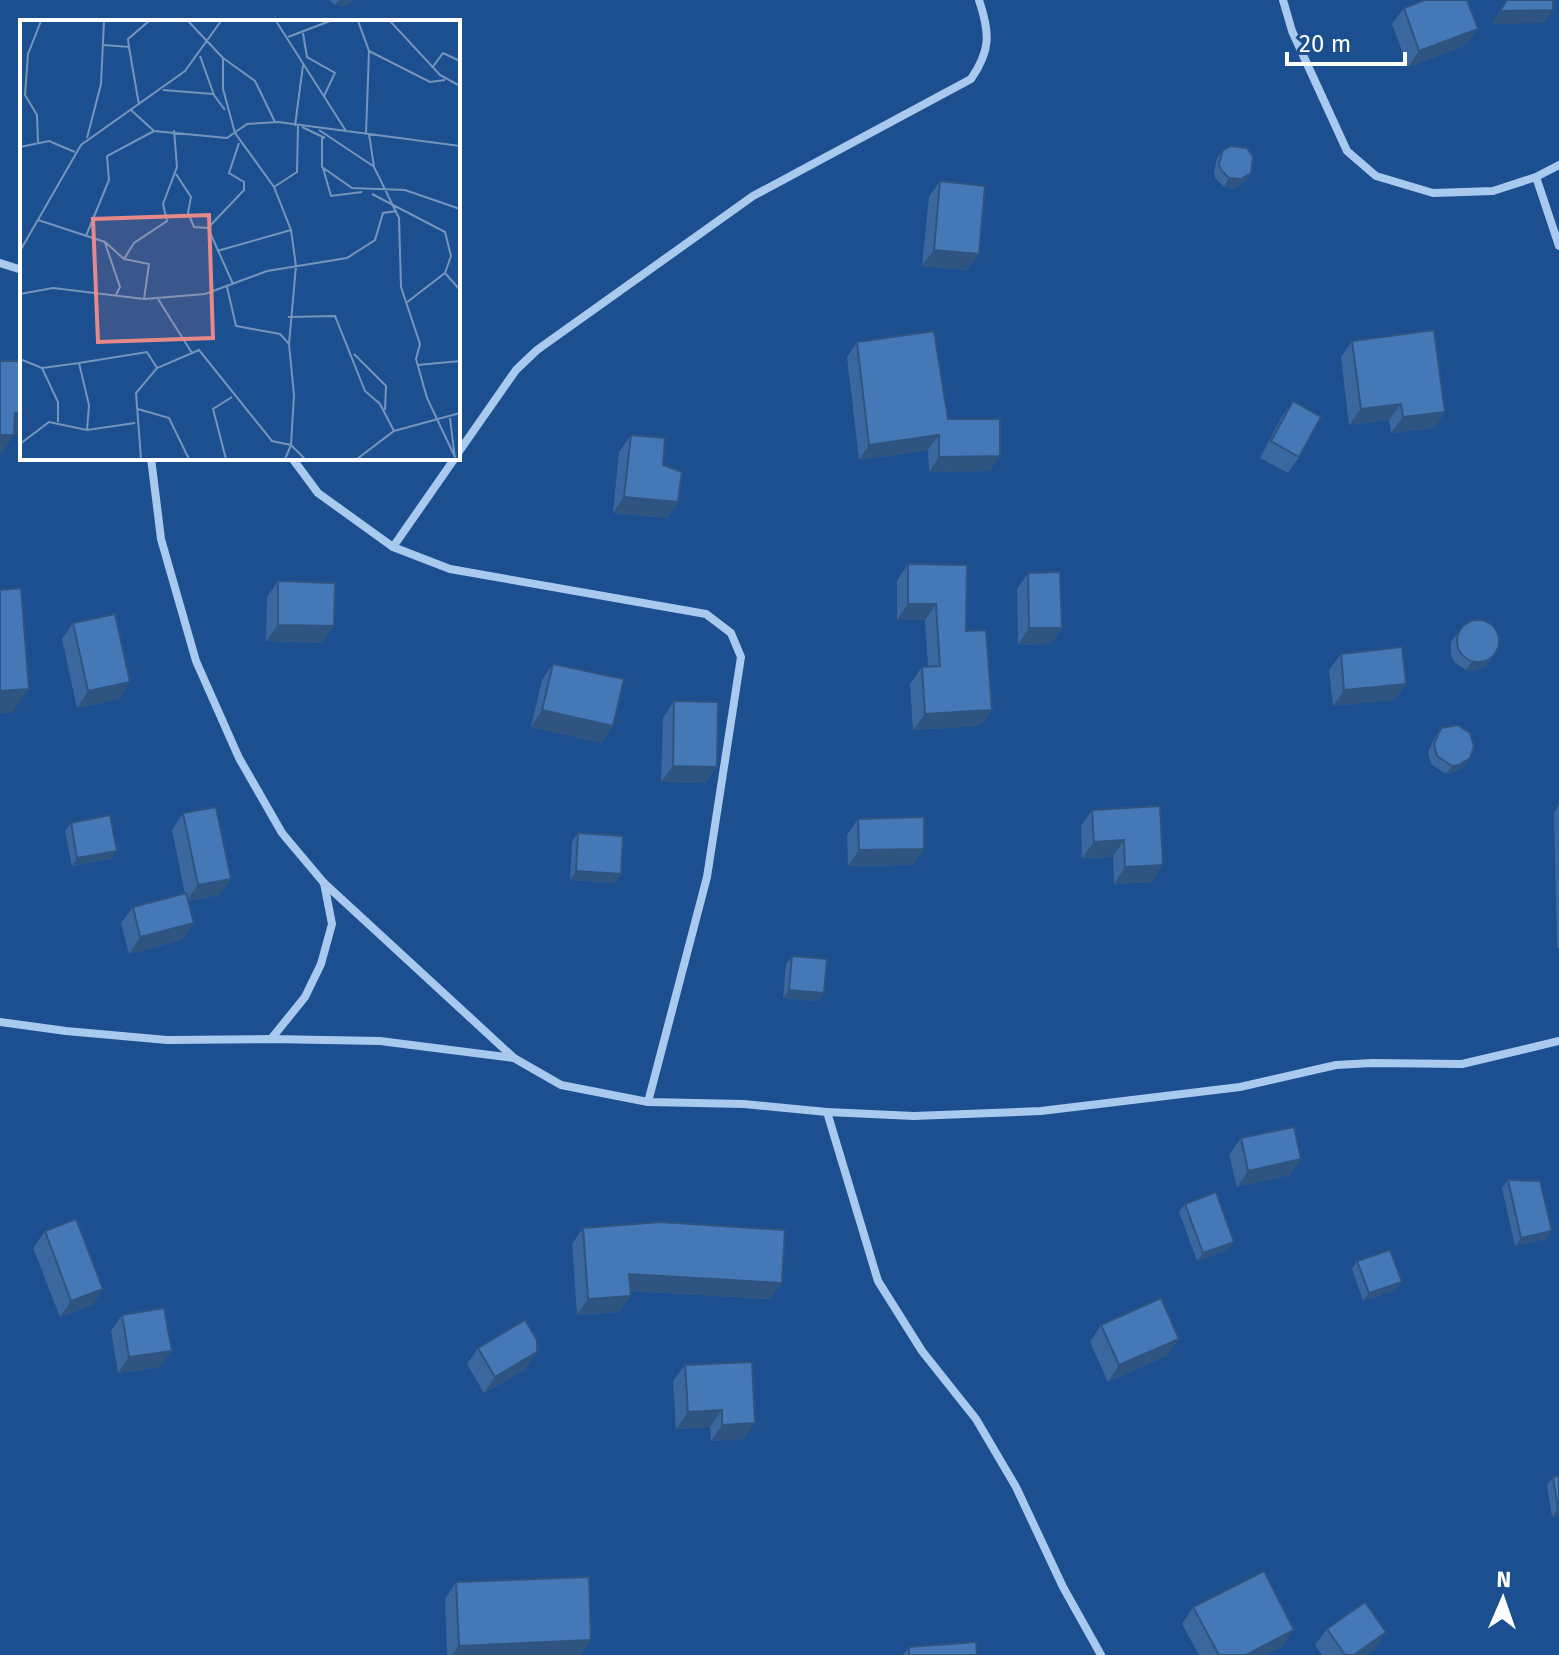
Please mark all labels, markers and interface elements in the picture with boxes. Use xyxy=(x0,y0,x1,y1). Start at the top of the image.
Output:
scale bar xyxy=(1287,16,1405,66)
inset map xyxy=(20,20,460,460)
text: 20 m xyxy=(1299,30,1351,58)
north arrow xyxy=(1463,1559,1543,1639)
text: N xyxy=(1496,1566,1511,1593)

